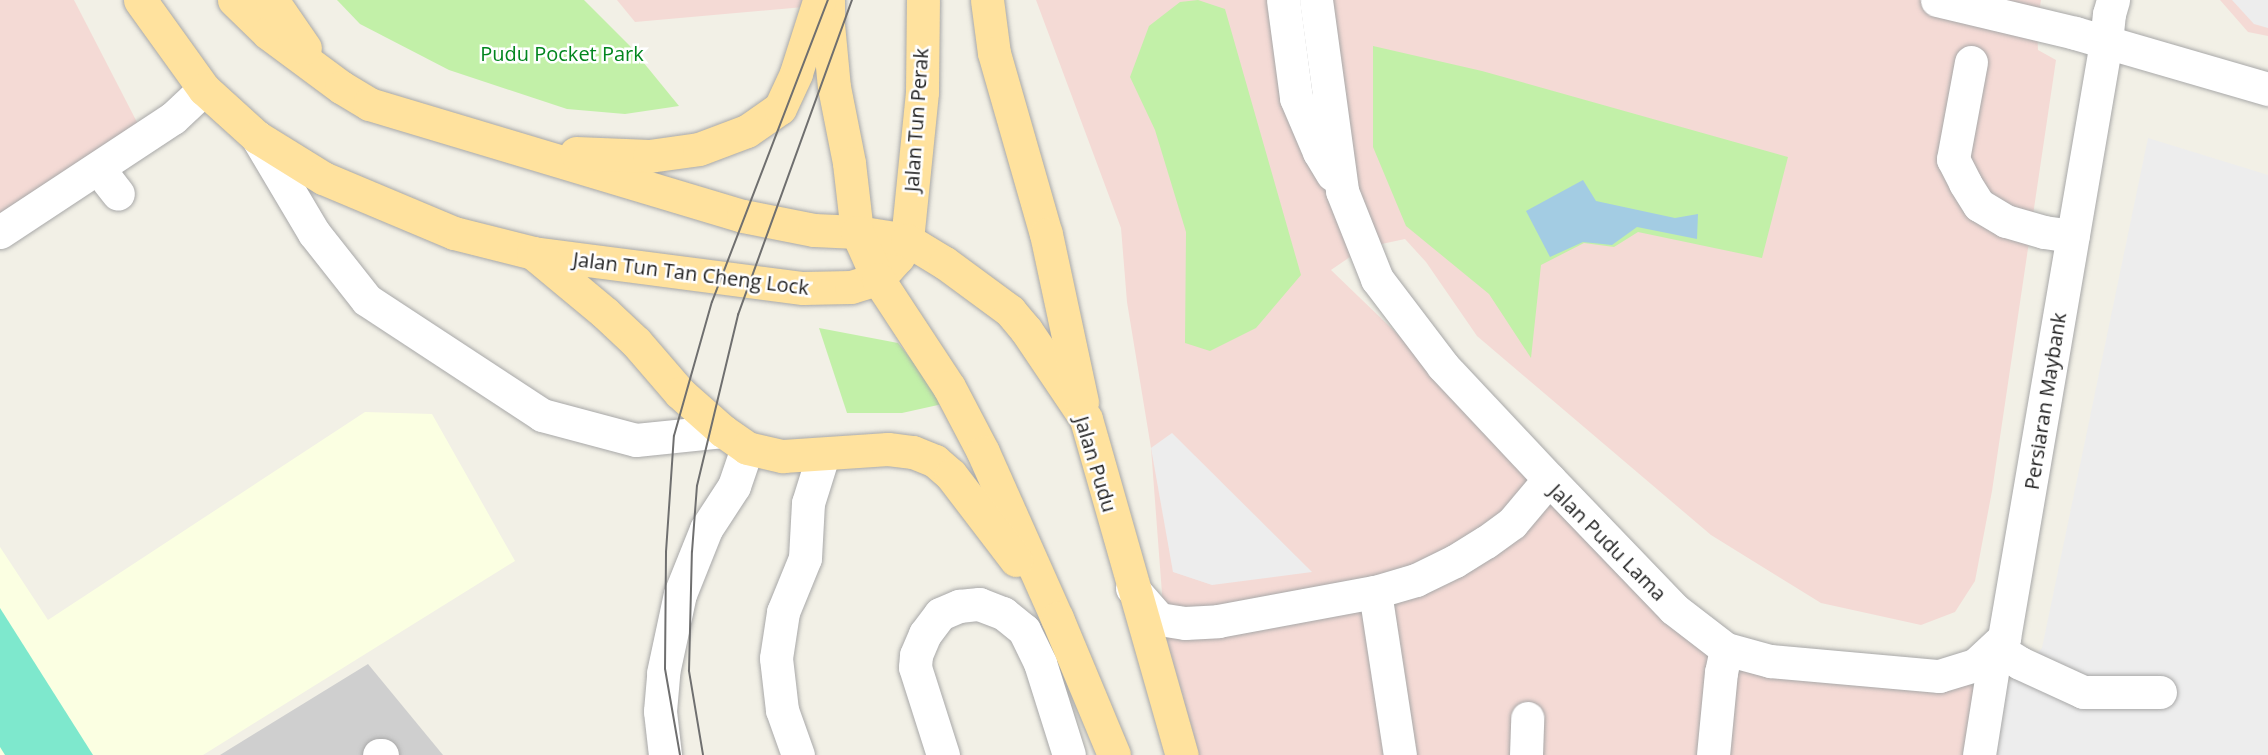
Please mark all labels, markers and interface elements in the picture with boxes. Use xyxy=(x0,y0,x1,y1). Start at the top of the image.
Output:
park label: Pudu Pocket Park xyxy=(480,41,644,65)
street label: Jalan Tun Perak xyxy=(899,47,933,193)
street label: Jalan Tun Tan Cheng Lock xyxy=(572,247,810,299)
street label: Persiaran Maybank xyxy=(2019,311,2071,491)
street label: Jalan Pudu xyxy=(1070,413,1122,515)
street label: Jalan Pudu Lama xyxy=(1545,479,1671,605)

